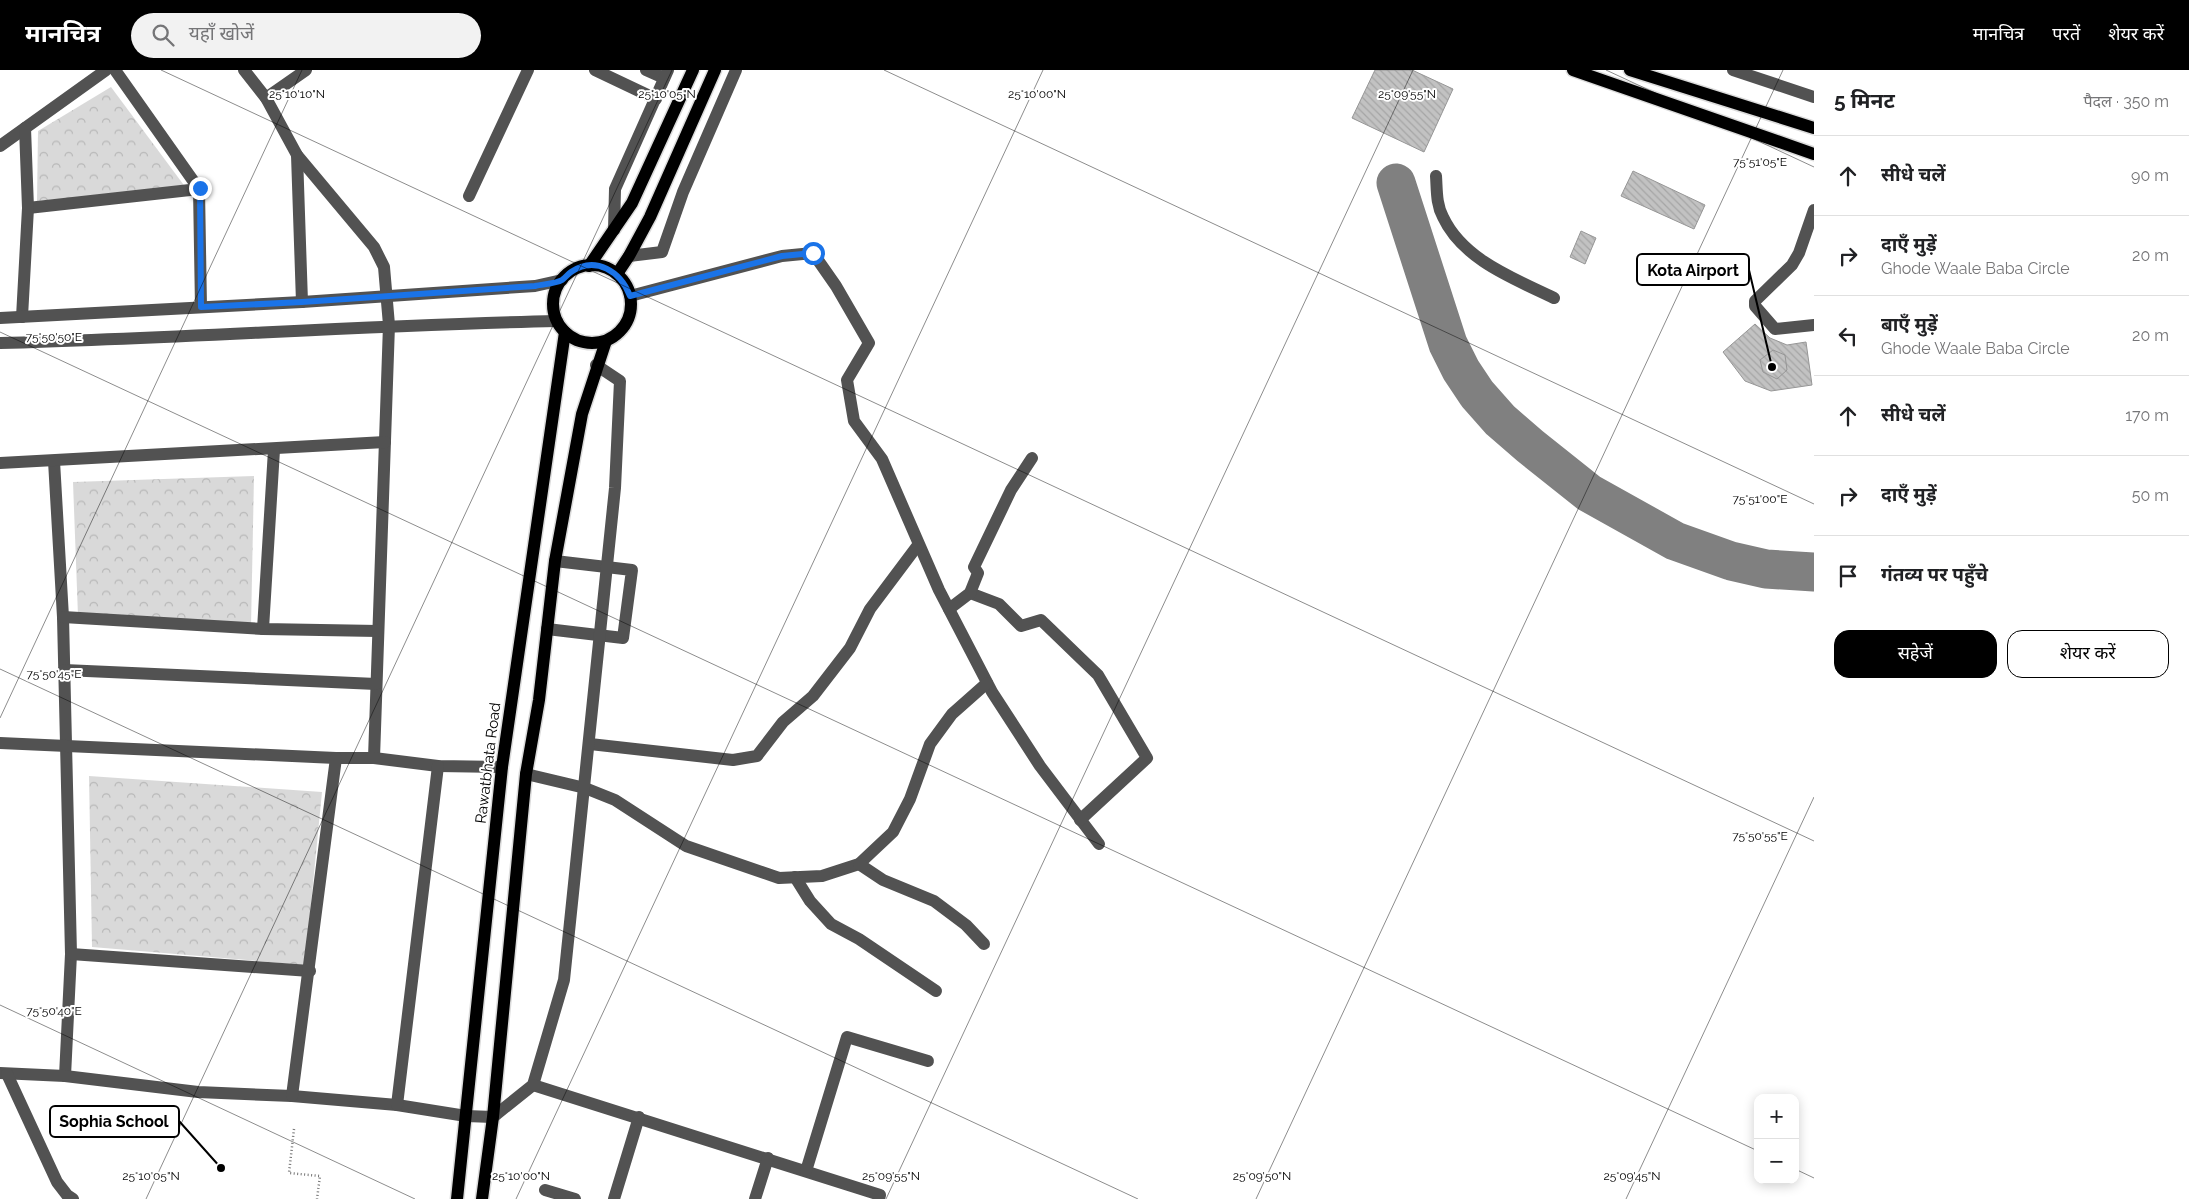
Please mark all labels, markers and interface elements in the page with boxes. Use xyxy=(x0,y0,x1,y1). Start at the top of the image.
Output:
search box xyxy=(131,13,481,58)
text: मानचित्र xyxy=(25,19,101,48)
icon: search xyxy=(149,21,177,49)
text: यहाँ खोजें xyxy=(189,22,254,44)
text: मानचित्र xyxy=(1973,23,2024,44)
text: परतें xyxy=(2052,23,2080,44)
text: शेयर करें xyxy=(2108,23,2164,44)
text: 25°10'10"N xyxy=(269,87,325,101)
text: 25°10'05"N xyxy=(638,87,696,101)
text: 25°10'00"N xyxy=(1008,87,1066,101)
text: 25°09'55"N xyxy=(1378,87,1436,101)
text: 5 मिनट xyxy=(1834,88,1895,113)
text: पैदल · 350 m xyxy=(2084,92,2169,111)
text: 75°51'05"E xyxy=(1733,155,1787,169)
icon: ahead xyxy=(1834,162,1862,190)
text: सीधे चलें xyxy=(1881,163,1945,185)
text: 90 m xyxy=(2131,166,2169,185)
route end xyxy=(189,177,212,200)
text: दाएँ मुड़ें xyxy=(1881,233,1937,255)
route start xyxy=(802,242,825,265)
icon: right xyxy=(1834,242,1862,270)
text: 20 m xyxy=(2132,246,2169,265)
callout: Kota Airport xyxy=(1637,254,1749,285)
text: Ghode Waale Baba Circle xyxy=(1881,259,2070,278)
text: Kota Airport xyxy=(1647,261,1739,280)
text: बाएँ मुड़ें xyxy=(1881,313,1938,335)
icon: left xyxy=(1834,322,1862,350)
text: 20 m xyxy=(2132,326,2169,345)
text: 75°50'50"E xyxy=(26,330,82,344)
text: Ghode Waale Baba Circle xyxy=(1881,339,2070,358)
icon: ahead xyxy=(1834,402,1862,430)
text: सीधे चलें xyxy=(1881,403,1945,425)
text: 170 m xyxy=(2125,406,2169,425)
icon: right xyxy=(1834,482,1862,510)
text: दाएँ मुड़ें xyxy=(1881,483,1937,505)
text: 50 m xyxy=(2132,486,2169,505)
text: 75°51'00"E xyxy=(1733,492,1787,506)
icon: arrive xyxy=(1834,562,1862,590)
text: गंतव्य पर पहुँचे xyxy=(1881,563,1988,585)
button: सहेजें xyxy=(1834,630,1997,678)
button: शेयर करें xyxy=(2007,630,2169,678)
text: 75°50'45"E xyxy=(27,667,81,681)
street label: Rawatbhata Road xyxy=(472,701,504,825)
text: 75°50'55"E xyxy=(1732,829,1788,843)
text: 75°50'40"E xyxy=(26,1004,82,1018)
map controls xyxy=(1754,1094,1799,1184)
button: + xyxy=(1754,1094,1799,1139)
callout: Sophia School xyxy=(50,1106,179,1137)
text: Sophia School xyxy=(59,1112,170,1131)
button: − xyxy=(1754,1139,1799,1184)
text: 25°10'05"N xyxy=(122,1169,180,1183)
text: 25°10'00"N xyxy=(492,1169,550,1183)
text: 25°09'55"N xyxy=(862,1169,920,1183)
text: 25°09'50"N xyxy=(1233,1169,1291,1183)
text: 25°09'45"N xyxy=(1603,1169,1661,1183)

